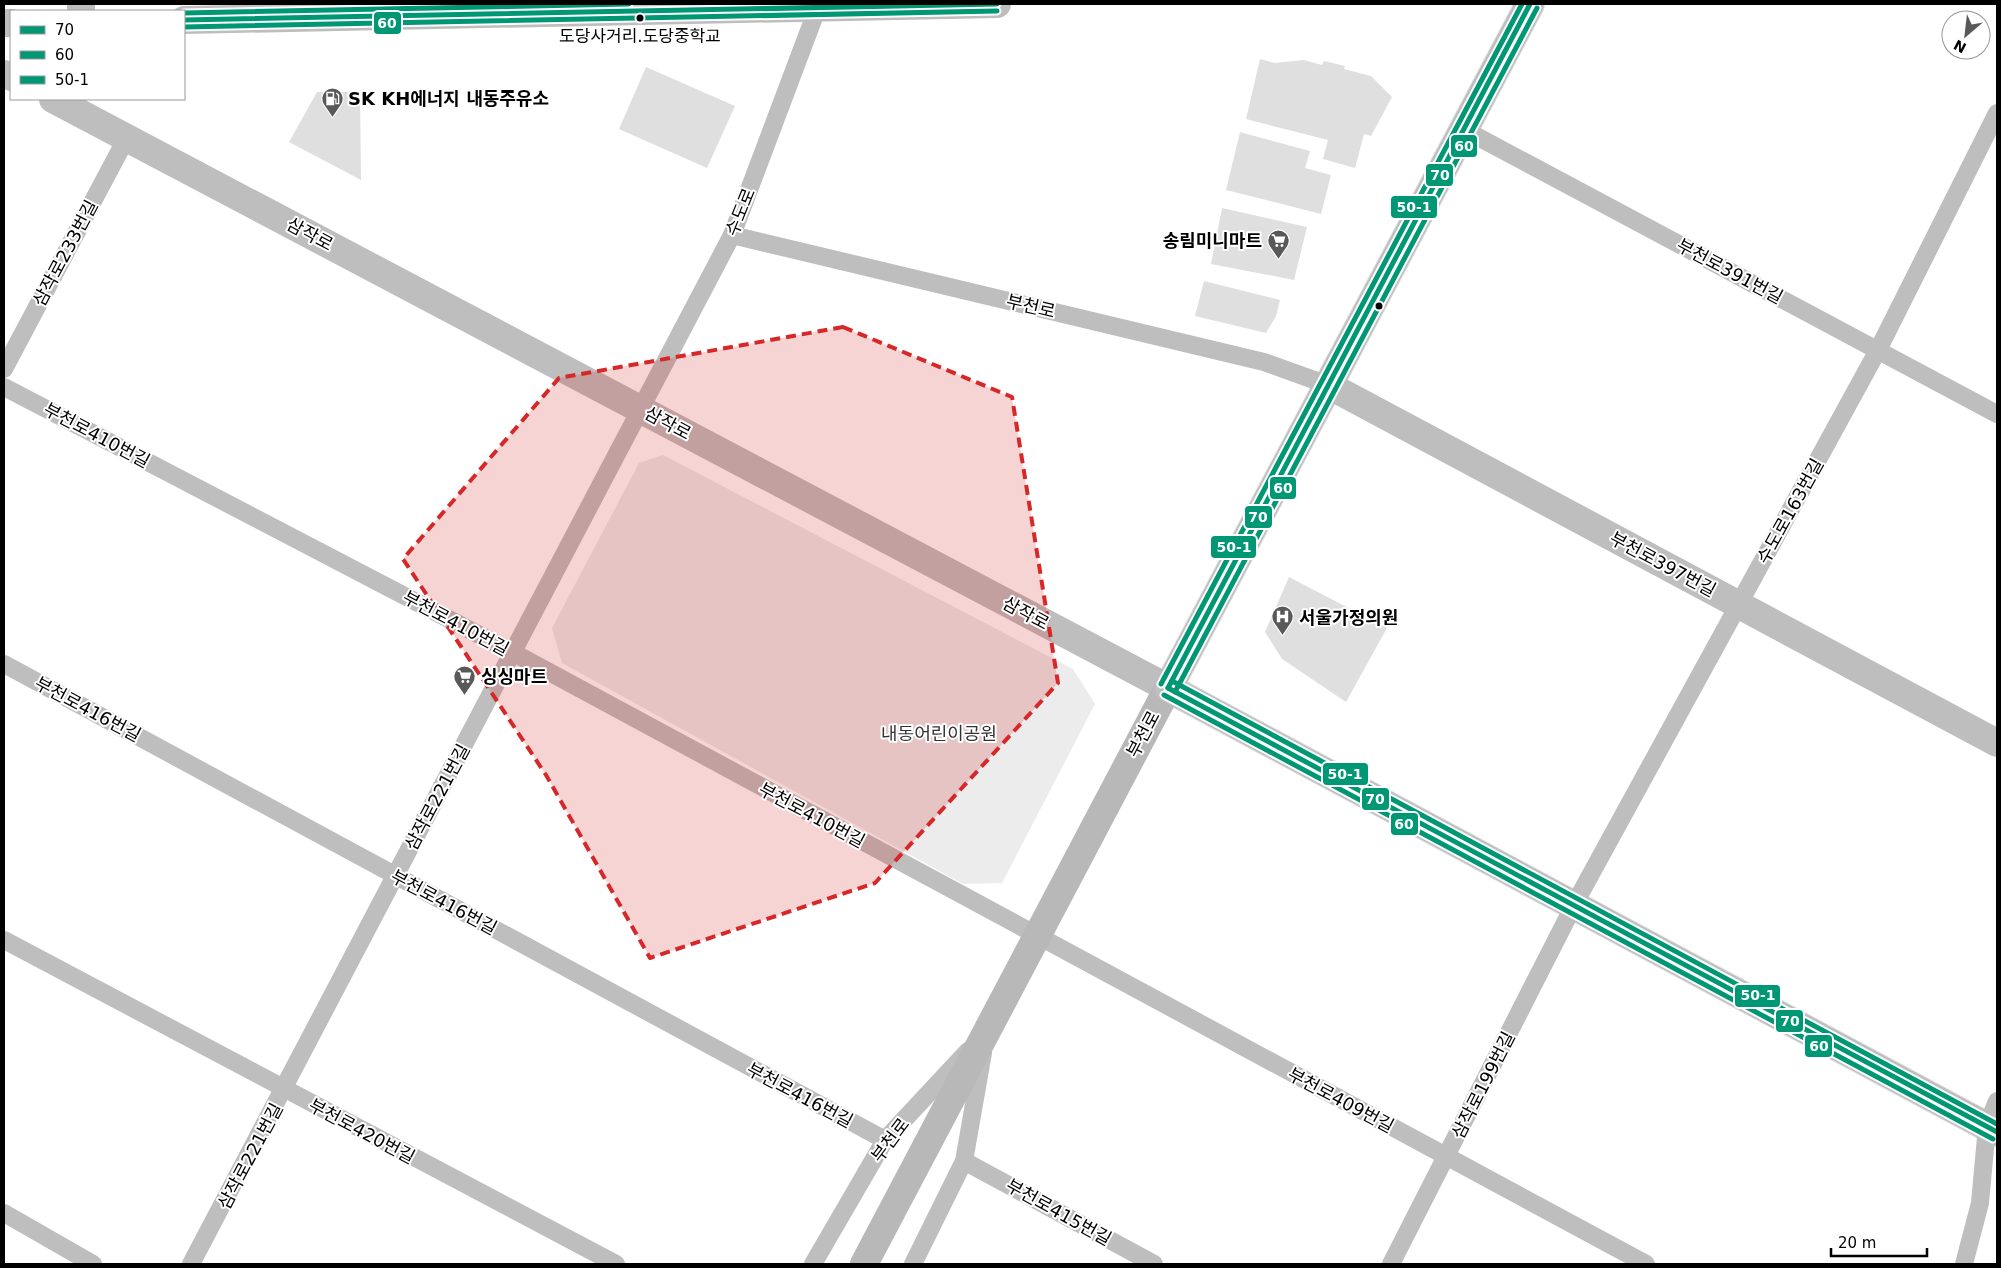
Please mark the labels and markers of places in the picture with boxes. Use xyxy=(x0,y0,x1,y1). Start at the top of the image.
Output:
marker: 도당사거리.도당중학교 xyxy=(635,13,645,23)
place label: 도당사거리.도당중학교 xyxy=(559,26,721,46)
fuel station icon: SK KH에너지 내동주유소 xyxy=(320,86,344,117)
place label: SK KH에너지 내동주유소 xyxy=(348,88,549,109)
supermarket icon: 송림미니마트 xyxy=(1266,228,1290,259)
place label: 송림미니마트 xyxy=(1163,230,1262,251)
unlabelled marker xyxy=(1374,301,1384,311)
hospital icon: 서울가정의원 xyxy=(1271,605,1295,636)
place label: 서울가정의원 xyxy=(1299,607,1398,628)
supermarket icon: 싱싱마트 xyxy=(453,664,477,695)
place label: 싱싱마트 xyxy=(481,666,547,687)

